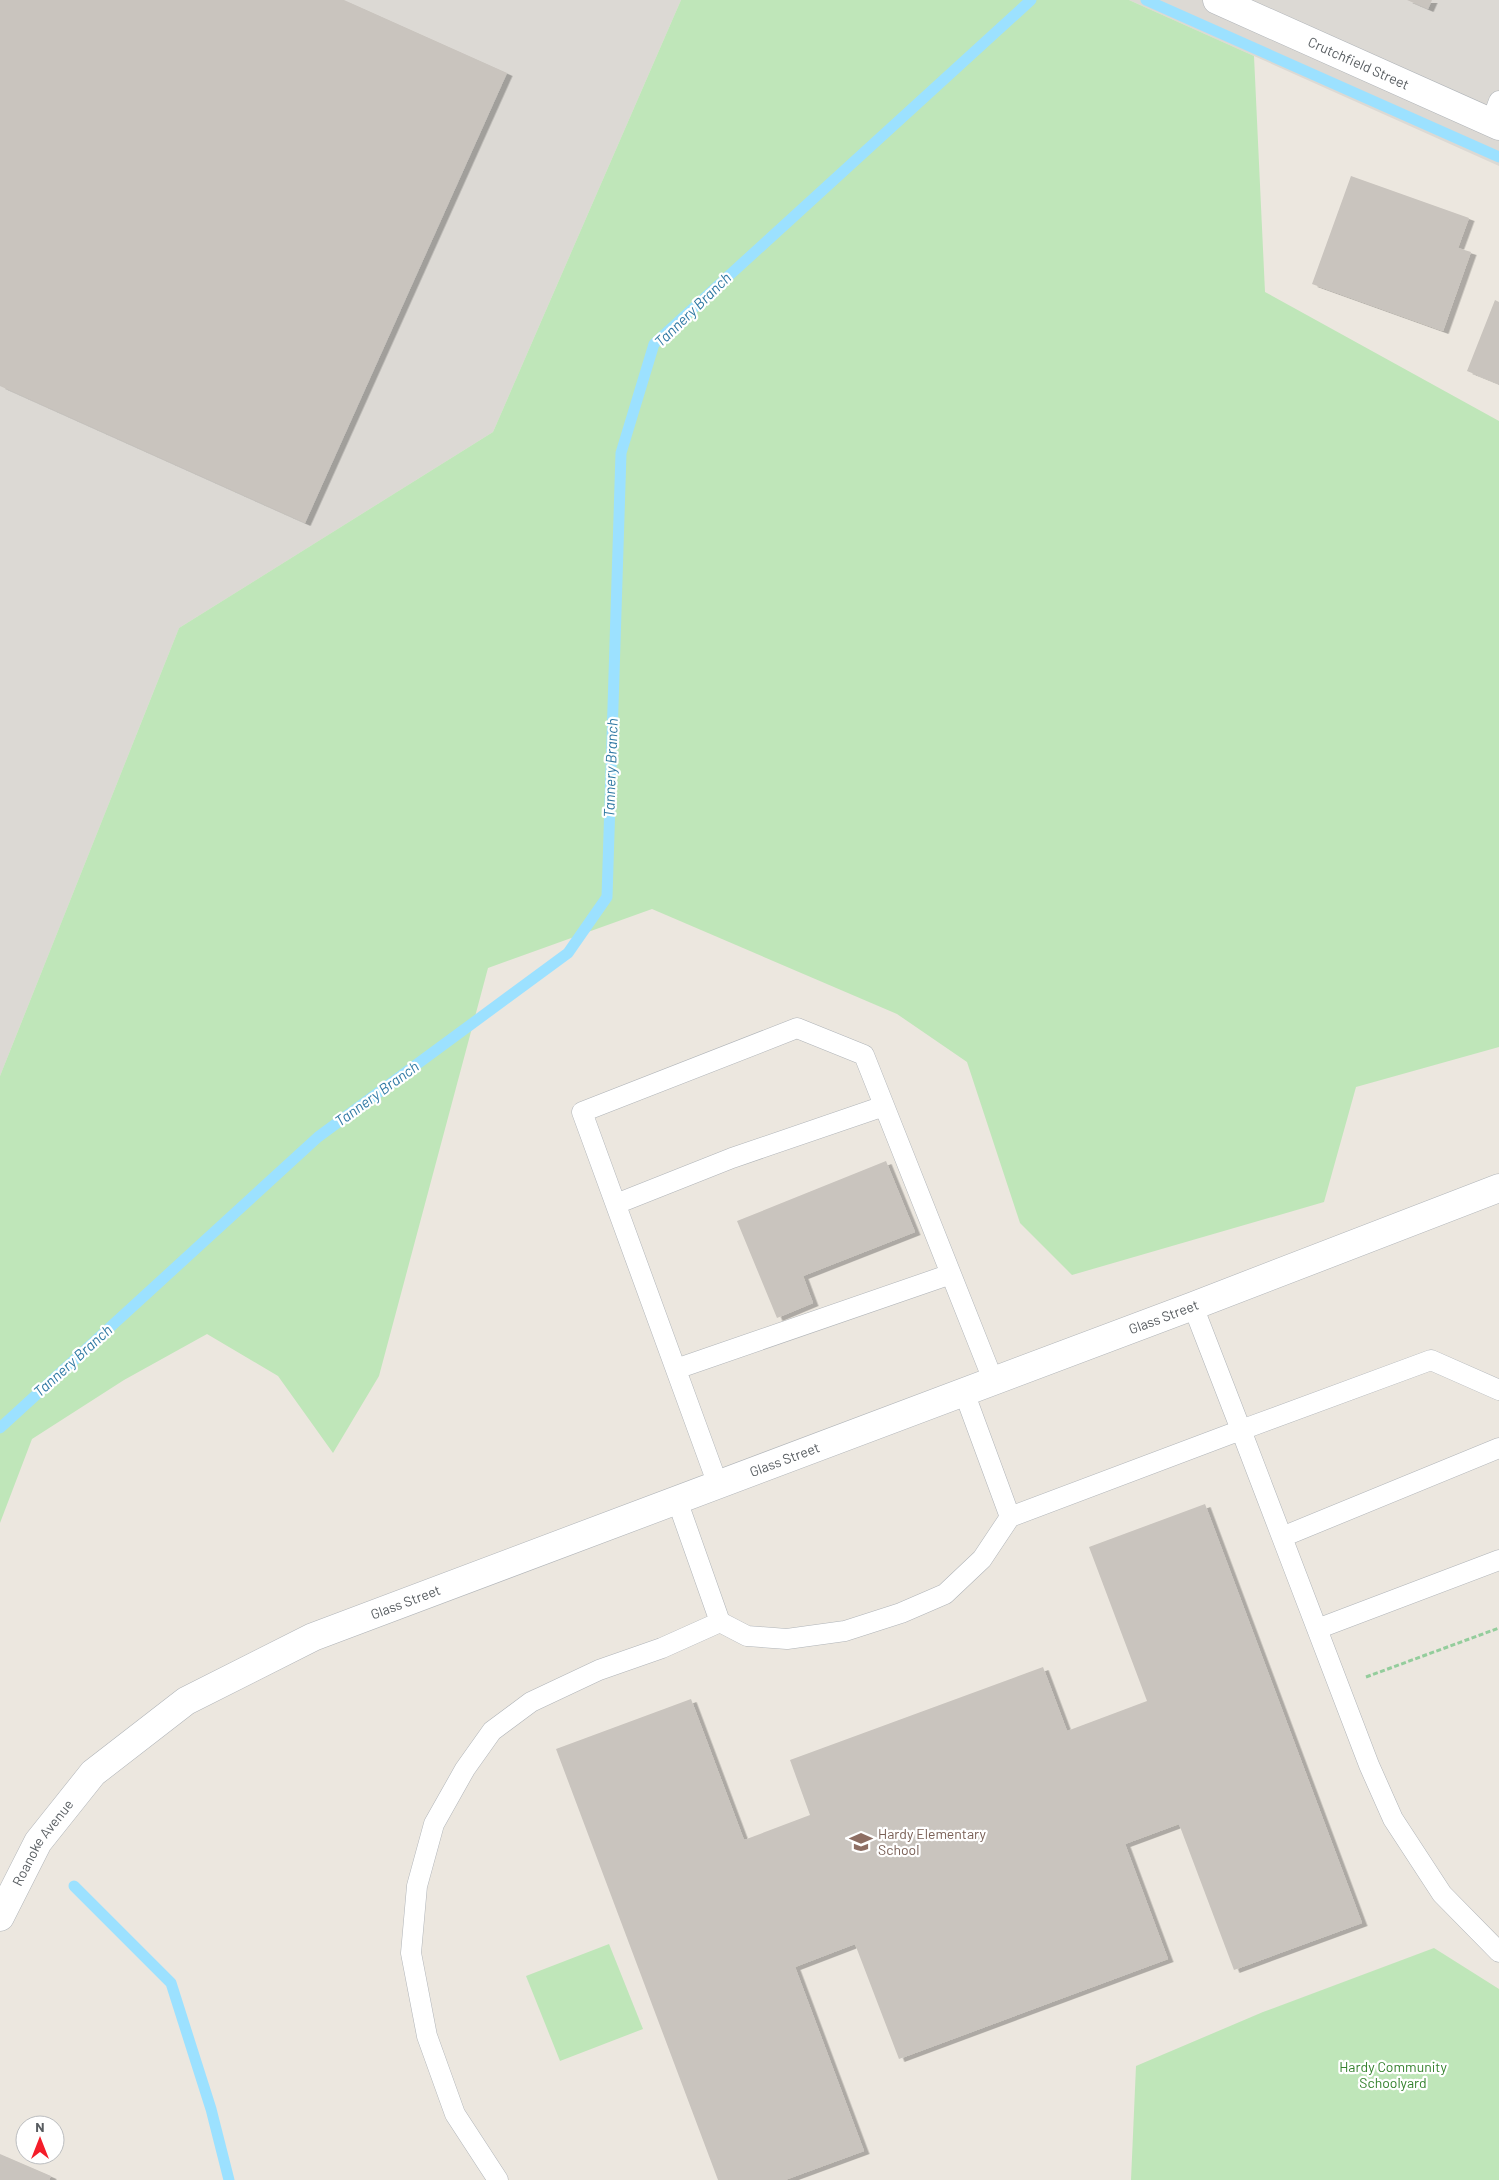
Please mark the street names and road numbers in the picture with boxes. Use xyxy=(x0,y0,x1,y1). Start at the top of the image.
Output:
street label: Crutchfield Street xyxy=(1306,33,1412,93)
street label: Glass Street xyxy=(1126,1296,1201,1337)
street label: Glass Street xyxy=(747,1438,822,1480)
street label: Glass Street xyxy=(368,1581,443,1623)
street label: Roanoke Avenue xyxy=(8,1796,77,1888)

